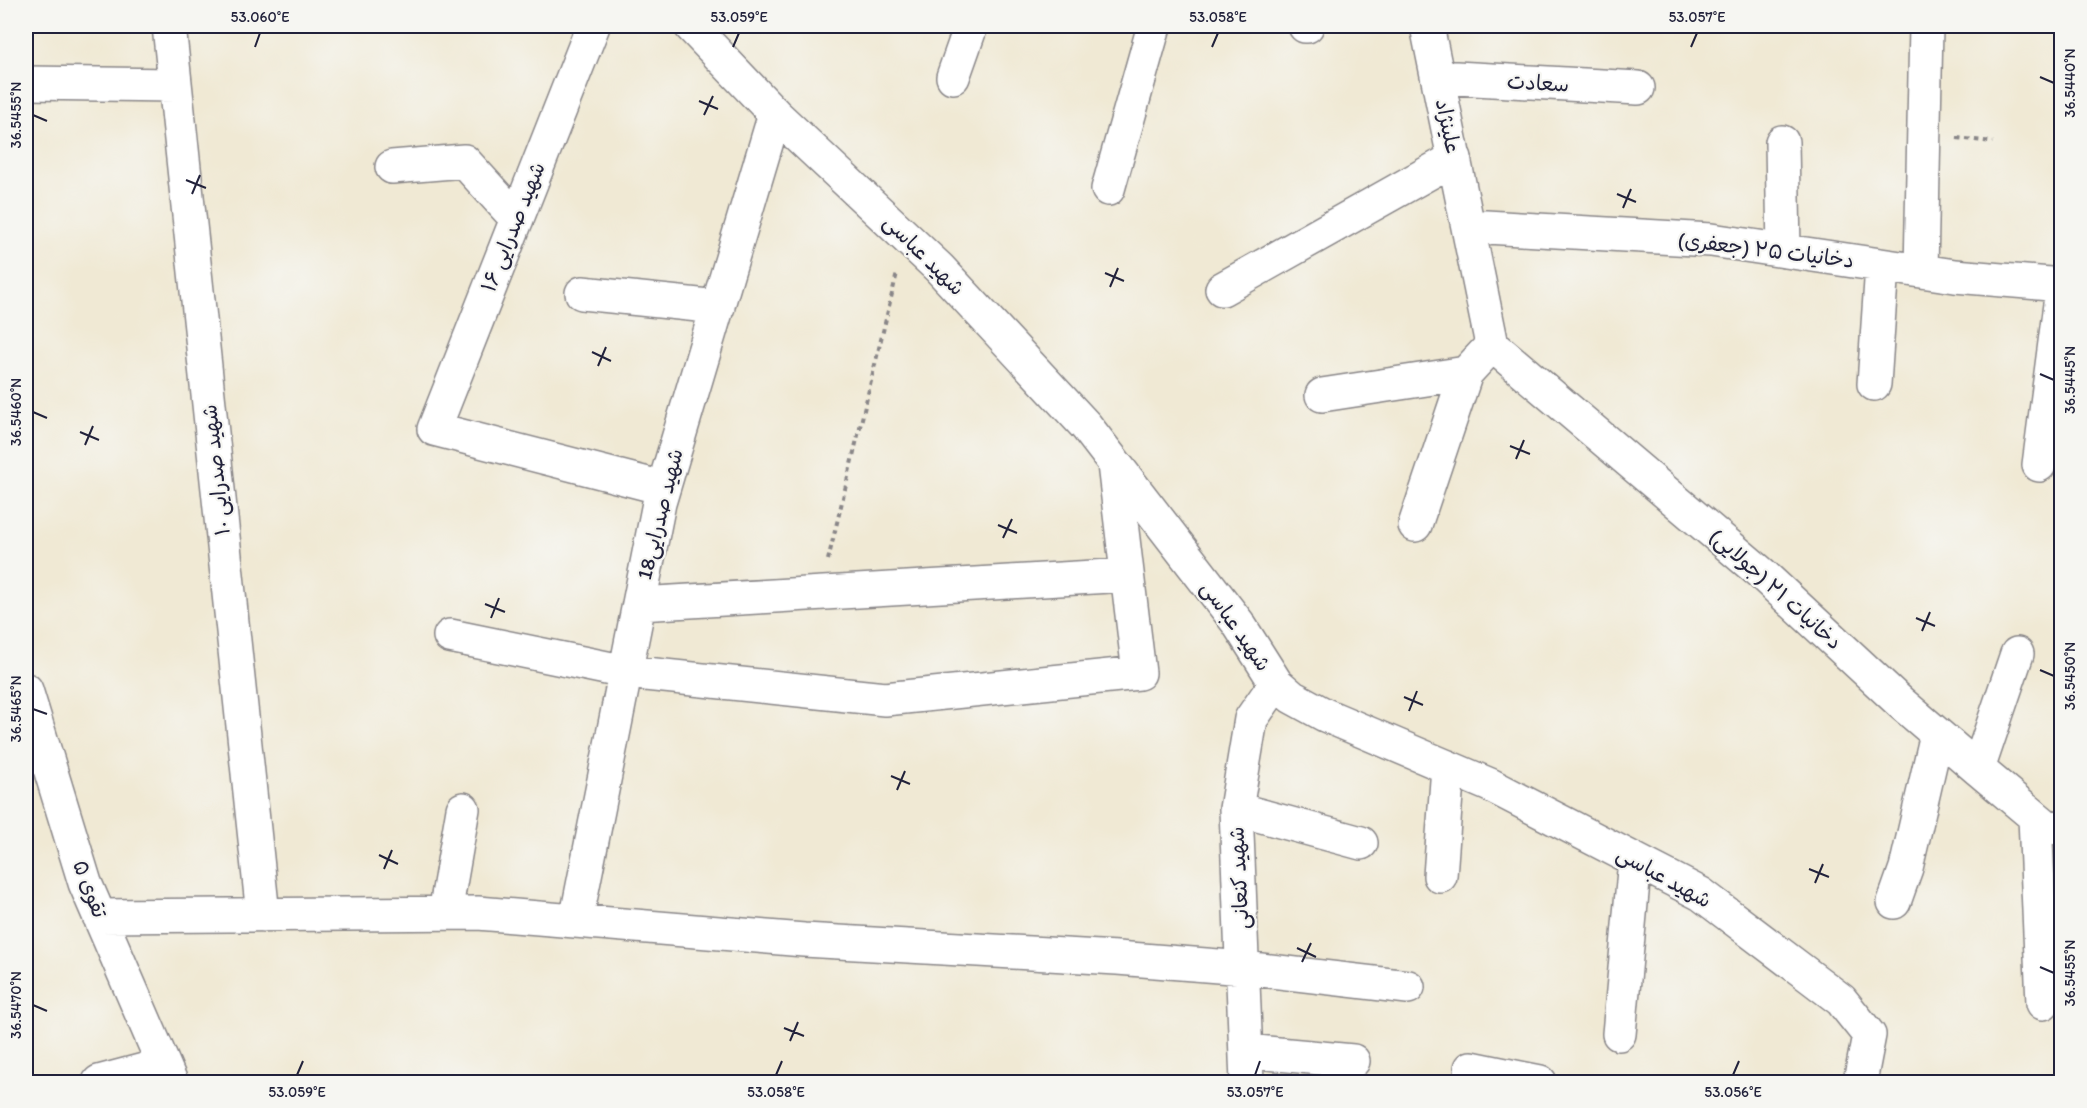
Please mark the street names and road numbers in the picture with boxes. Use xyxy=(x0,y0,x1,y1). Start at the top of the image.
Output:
street label: سعادت xyxy=(1506,68,1570,97)
street label: علینژاد xyxy=(1431,96,1466,156)
street label: شهید صدرایی ۱۶ xyxy=(475,158,552,296)
street label: شهید عباسی xyxy=(877,209,970,302)
street label: دخانیات ۲۵ (جعفری) xyxy=(1677,226,1856,273)
street label: شهید صدرایی ۱۰ xyxy=(196,403,237,537)
street label: شهید صدرایی18 xyxy=(631,446,690,582)
street label: دخانیات ۲۱ (جولایی) xyxy=(1704,523,1847,656)
street label: شهید عباسی xyxy=(1195,576,1277,677)
street label: شهید کنعانی xyxy=(1223,826,1256,930)
street label: شهید عباسی xyxy=(1612,840,1716,915)
street label: تقوی ۵ xyxy=(67,856,113,922)

